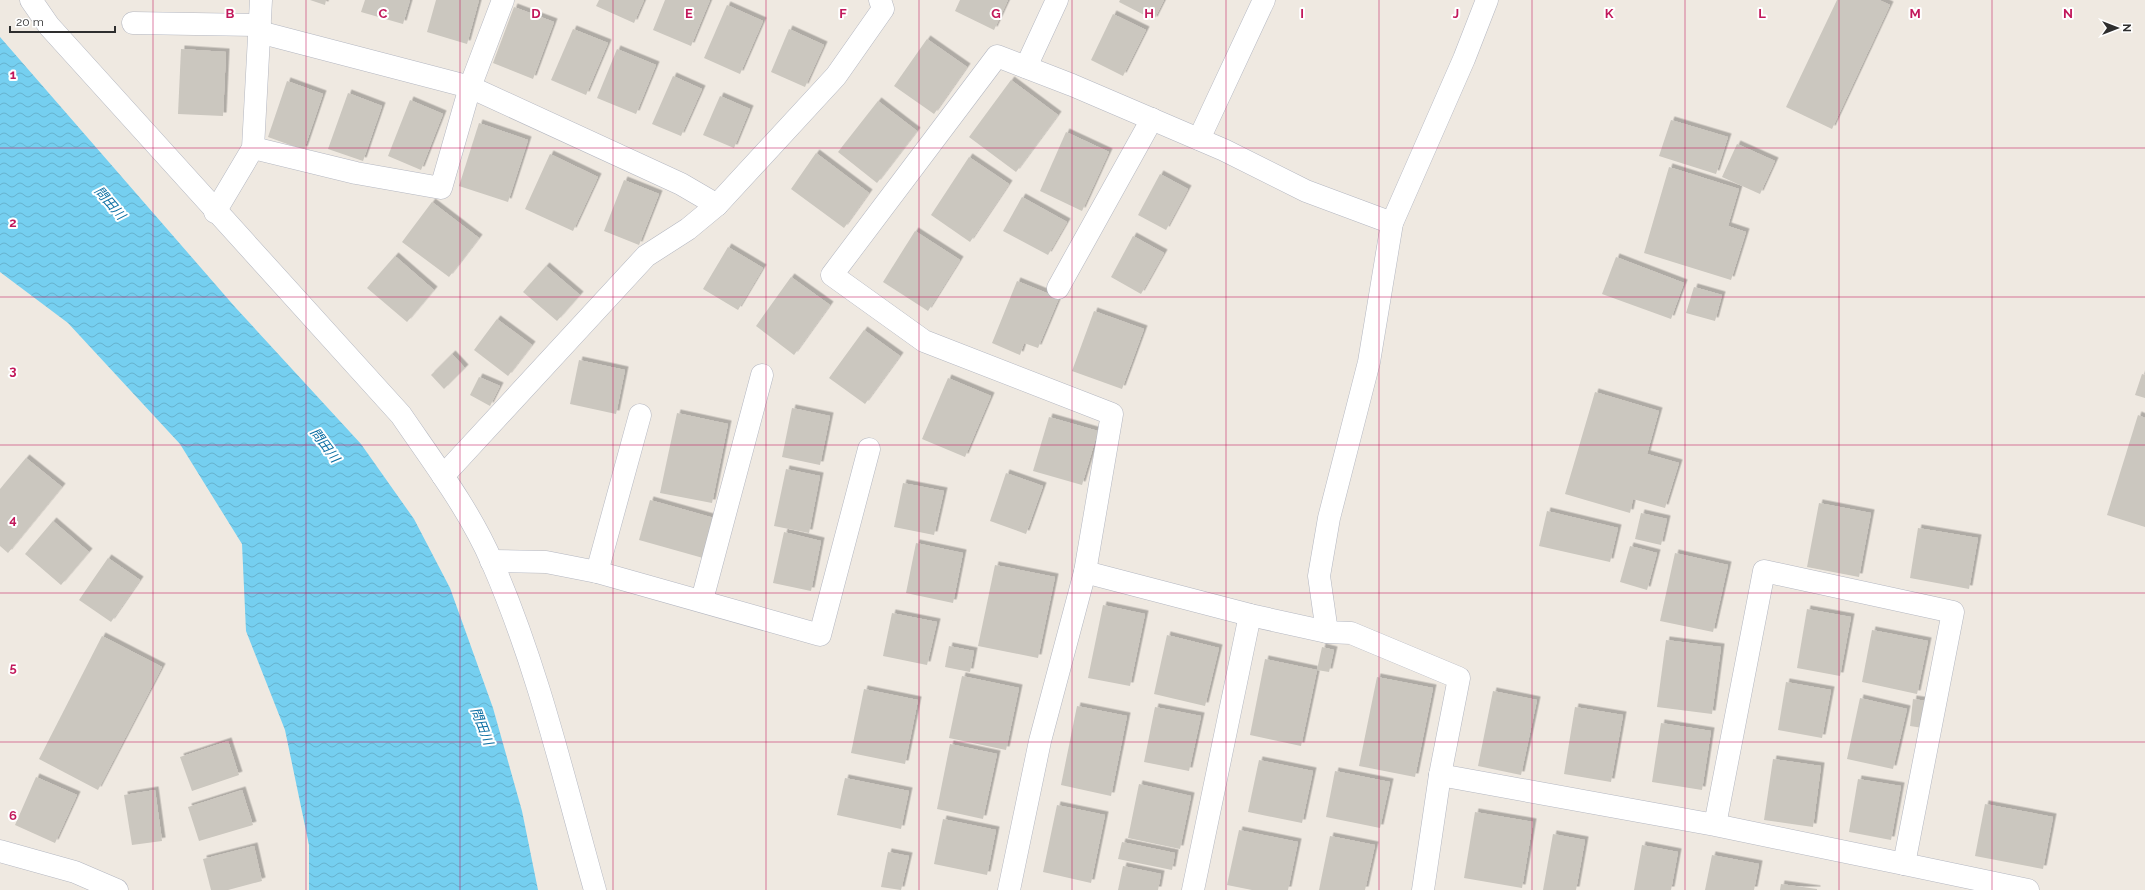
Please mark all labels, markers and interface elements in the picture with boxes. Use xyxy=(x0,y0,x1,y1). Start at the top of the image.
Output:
text: B xyxy=(226,6,235,21)
text: C xyxy=(379,6,388,21)
text: D xyxy=(531,6,541,21)
text: E xyxy=(685,6,693,21)
text: F xyxy=(839,6,847,21)
text: G xyxy=(991,6,1001,21)
text: H xyxy=(1144,6,1154,21)
text: I xyxy=(1300,6,1304,21)
text: J xyxy=(1453,6,1459,21)
text: K xyxy=(1605,6,1614,21)
text: L xyxy=(1758,6,1766,21)
text: M xyxy=(1909,6,1921,21)
text: N xyxy=(2063,6,2073,21)
scale bar xyxy=(10,8,115,34)
north arrow xyxy=(2097,8,2137,48)
text: 20 m xyxy=(16,15,44,29)
text: N xyxy=(2120,24,2133,32)
text: 1 xyxy=(10,67,17,82)
water label: 問田川 xyxy=(92,183,130,224)
text: 2 xyxy=(9,215,17,230)
text: 3 xyxy=(9,363,17,378)
water label: 問田川 xyxy=(307,425,344,467)
text: 4 xyxy=(9,512,17,527)
text: 5 xyxy=(9,660,17,675)
water label: 問田川 xyxy=(468,705,497,749)
text: 6 xyxy=(9,808,17,823)

